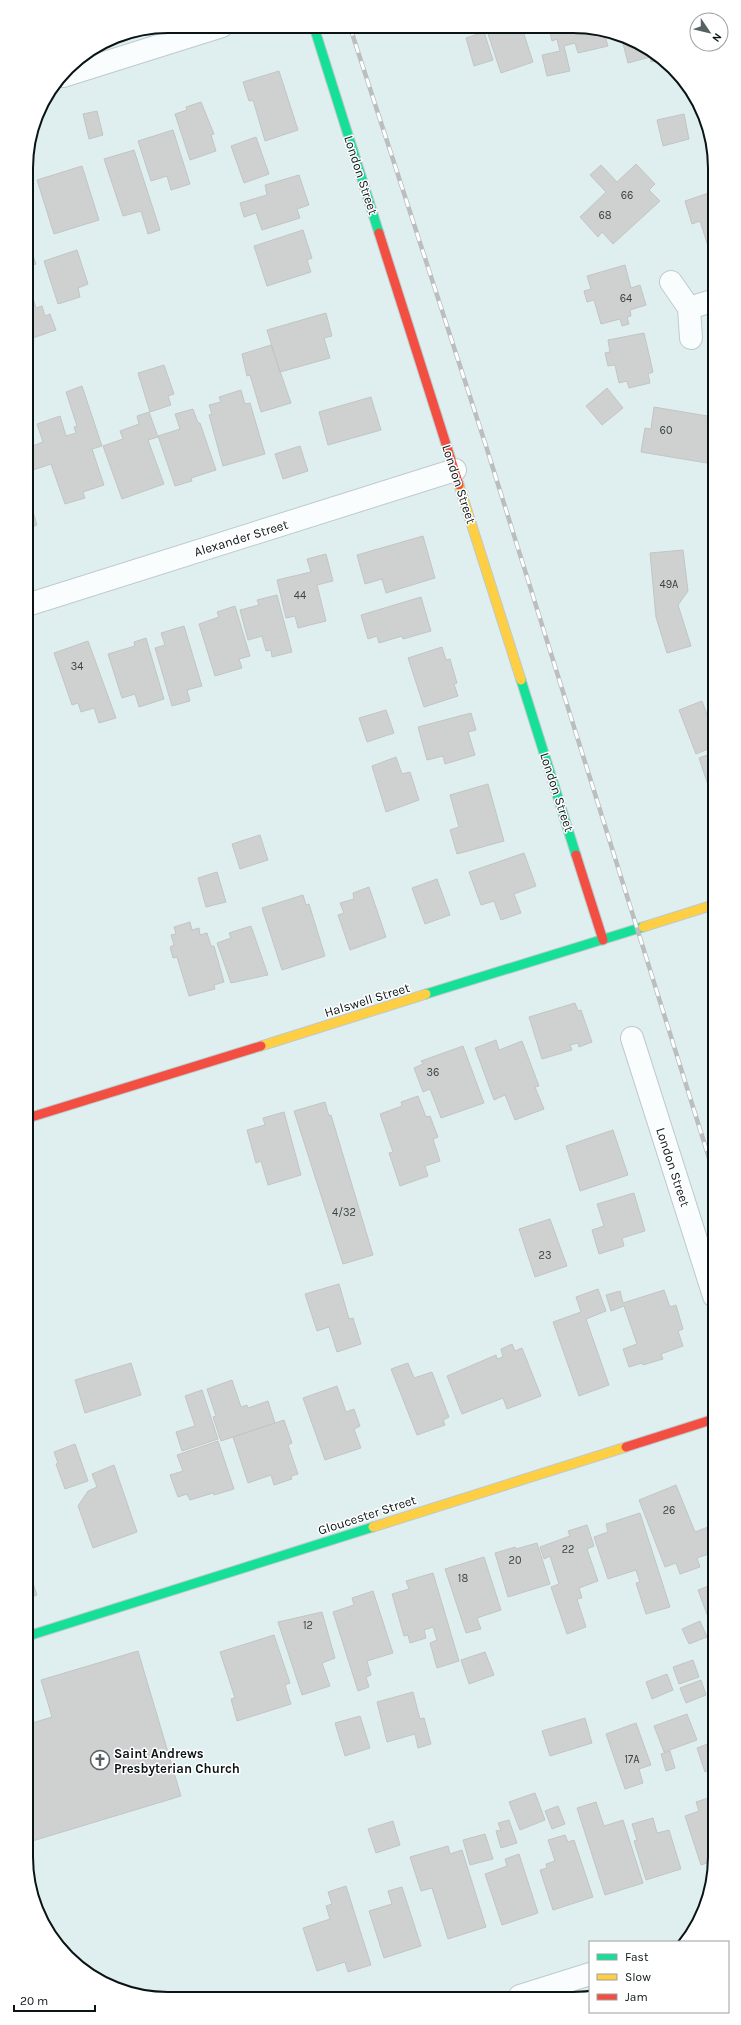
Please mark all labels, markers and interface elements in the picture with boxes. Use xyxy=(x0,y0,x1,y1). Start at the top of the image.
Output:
north arrow xyxy=(689,12,729,52)
text: N xyxy=(709,30,724,44)
street label: London Street xyxy=(341,133,381,217)
house number: 66 xyxy=(621,189,633,202)
house number: 68 xyxy=(598,209,612,222)
house number: 64 xyxy=(620,292,632,305)
house number: 60 xyxy=(660,424,672,437)
street label: London Street xyxy=(439,442,479,526)
street label: Alexander Street xyxy=(192,517,290,559)
house number: 49A xyxy=(660,578,679,591)
house number: 44 xyxy=(294,589,306,602)
house number: 34 xyxy=(71,660,83,673)
street label: London Street xyxy=(537,750,577,834)
street label: Halswell Street xyxy=(323,980,412,1020)
house number: 36 xyxy=(427,1066,439,1079)
street label: London Street xyxy=(653,1125,693,1209)
house number: 4/32 xyxy=(332,1206,356,1219)
house number: 23 xyxy=(539,1249,551,1262)
street label: Gloucester Street xyxy=(316,1492,418,1538)
house number: 26 xyxy=(663,1504,675,1517)
house number: 22 xyxy=(562,1543,574,1556)
house number: 20 xyxy=(509,1554,521,1567)
house number: 18 xyxy=(458,1572,468,1585)
house number: 12 xyxy=(303,1619,313,1632)
place label: Saint Andrews Presbyterian Church xyxy=(114,1746,240,1776)
church icon: Saint Andrews Presbyterian Church xyxy=(89,1749,111,1771)
house number: 17A xyxy=(624,1753,640,1766)
legend xyxy=(589,1941,729,2013)
text: Fast xyxy=(625,1950,649,1964)
text: Slow xyxy=(625,1970,651,1984)
scale bar xyxy=(14,1987,95,2013)
text: Jam xyxy=(625,1990,648,2004)
text: 20 m xyxy=(20,1994,48,2008)

